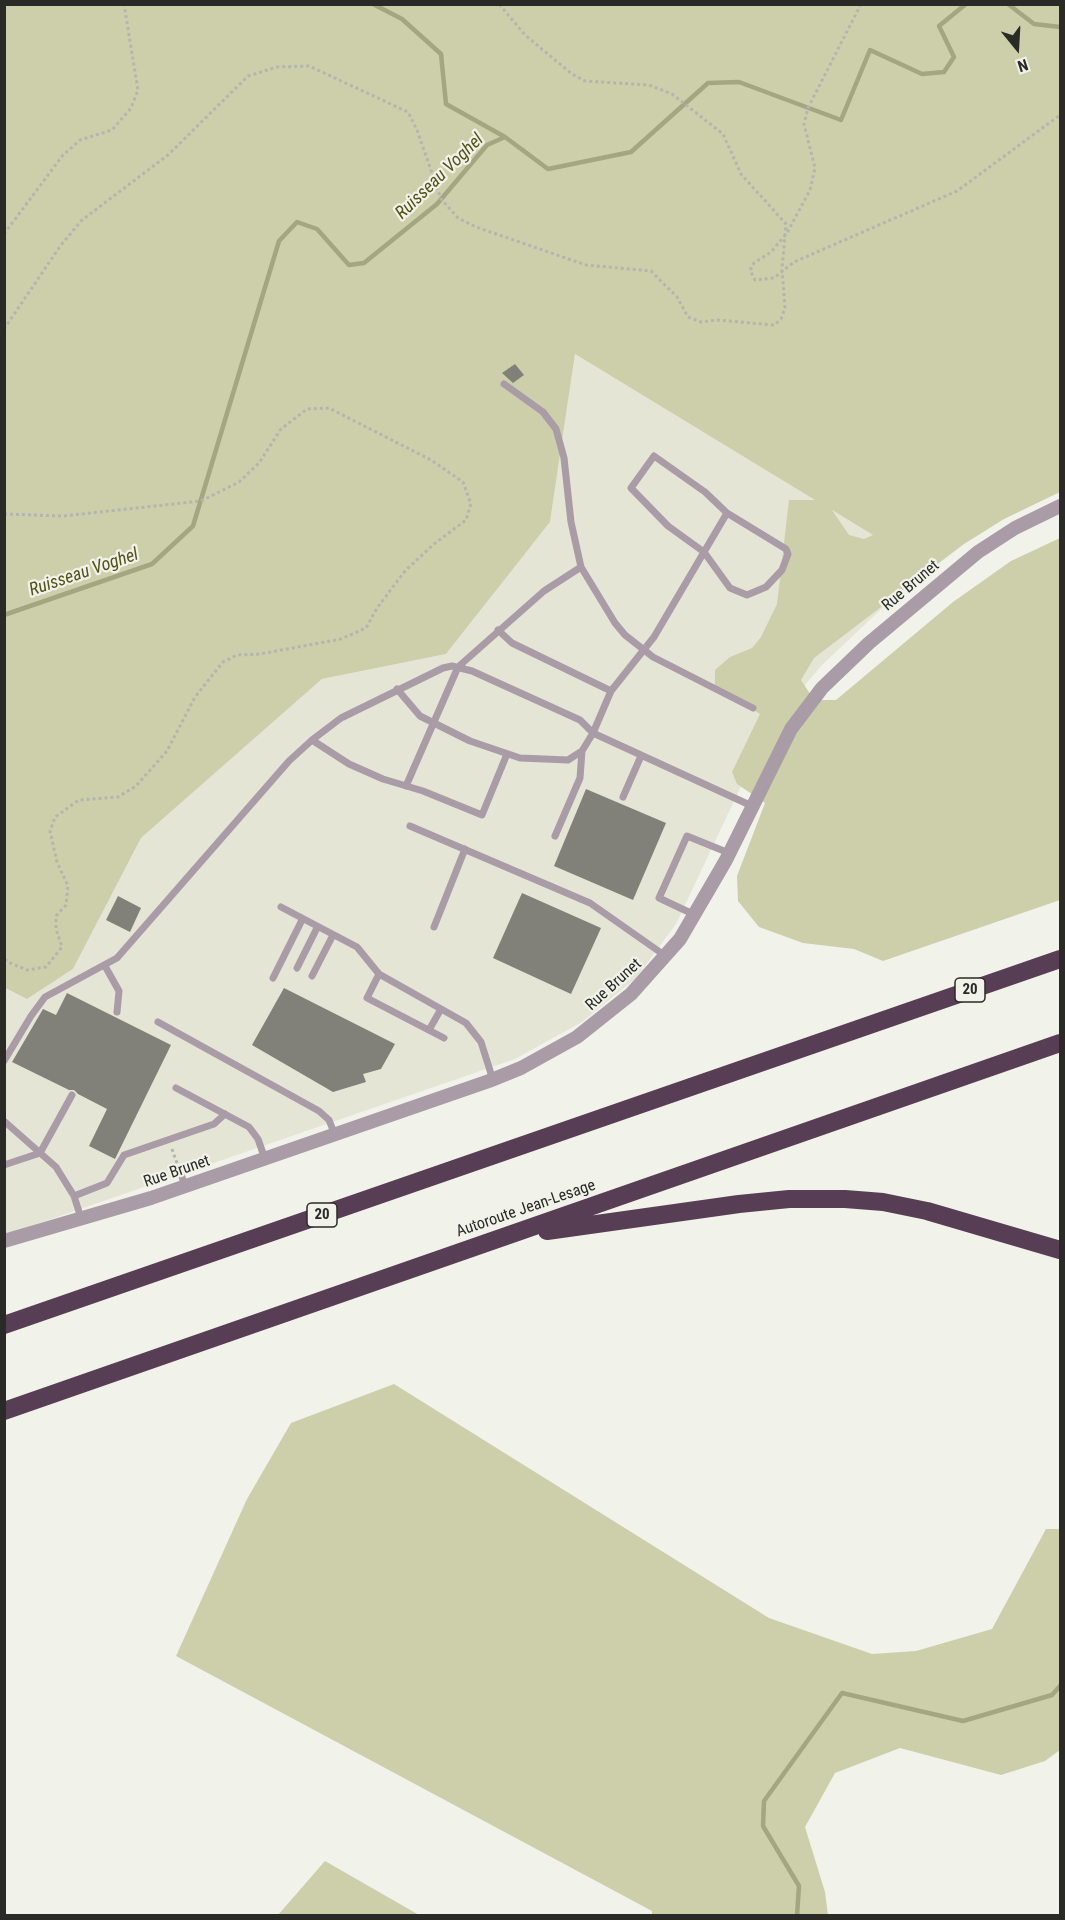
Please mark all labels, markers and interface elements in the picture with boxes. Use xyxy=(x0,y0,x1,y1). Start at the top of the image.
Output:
north arrow xyxy=(987,18,1047,78)
text: N xyxy=(1015,55,1030,76)
water label: Ruisseau Voghel xyxy=(391,130,489,224)
water label: Ruisseau Voghel xyxy=(27,544,141,602)
street label: Rue Brunet xyxy=(879,557,943,615)
street label: Rue Brunet xyxy=(582,955,646,1015)
road number: 20 xyxy=(955,978,985,1002)
street label: Rue Brunet xyxy=(141,1152,213,1192)
street label: Autoroute Jean-Lesage xyxy=(454,1176,598,1242)
road number: 20 xyxy=(307,1203,337,1227)

